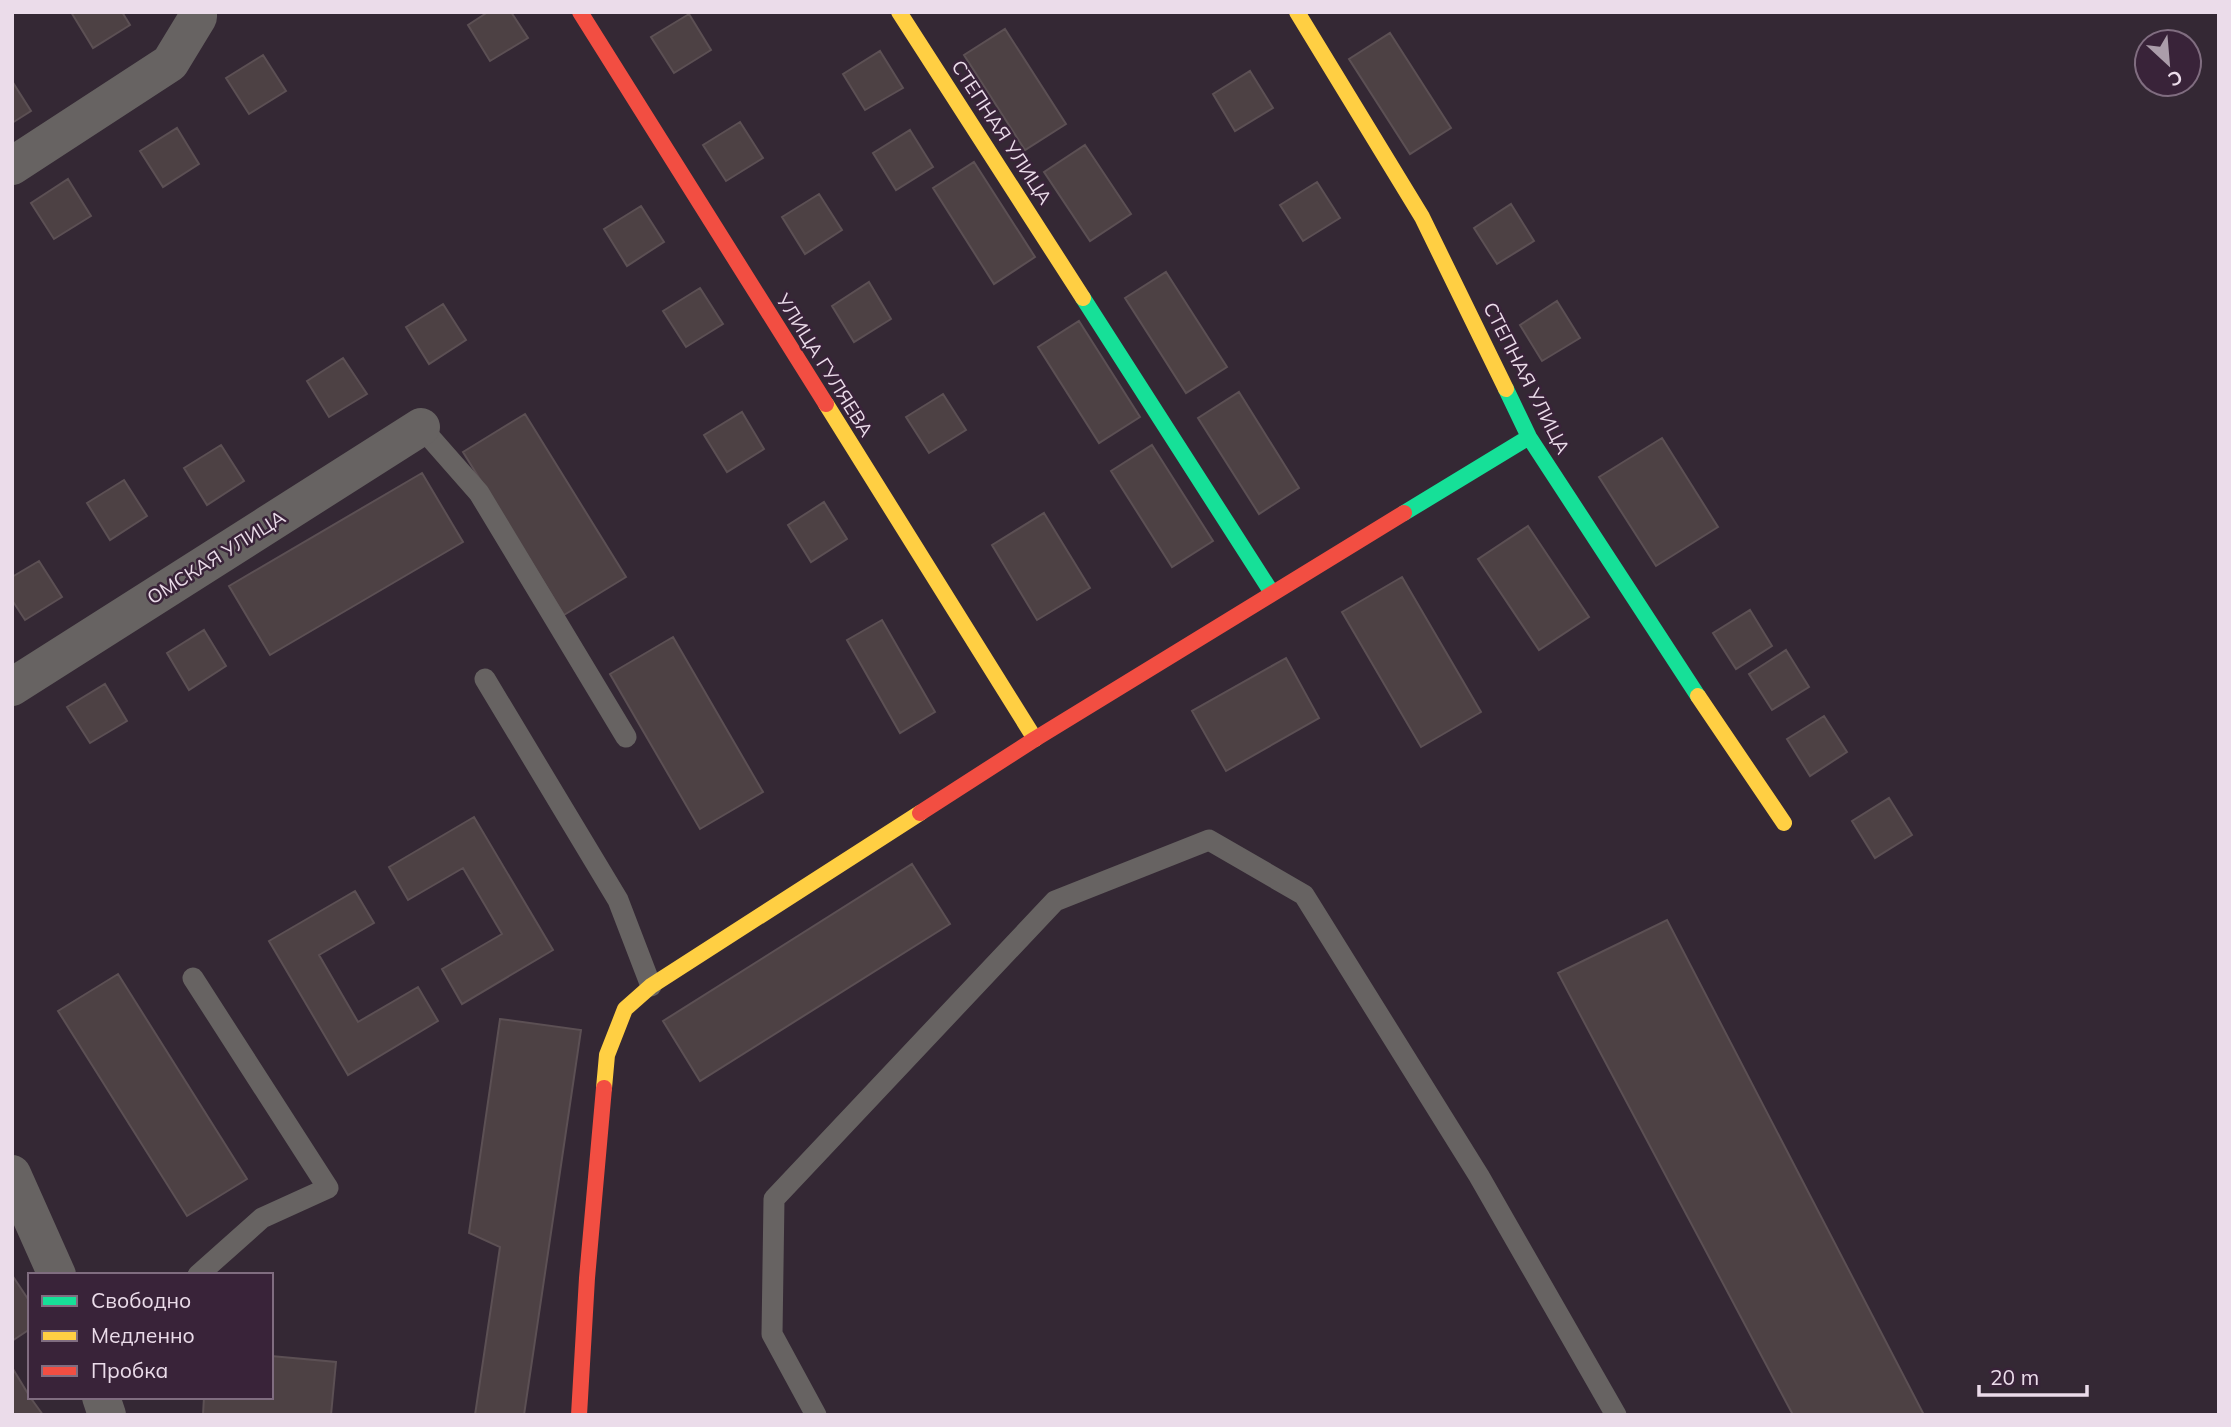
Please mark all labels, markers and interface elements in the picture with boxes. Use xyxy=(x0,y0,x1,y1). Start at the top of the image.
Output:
north arrow xyxy=(2133,28,2203,98)
street label: СТЕПНАЯ УЛИЦА xyxy=(946,55,1058,209)
text: С xyxy=(2164,65,2187,92)
street label: УЛИЦА ГУЛЯЕВА xyxy=(771,288,879,441)
street label: СТЕПНАЯ УЛИЦА xyxy=(1478,298,1576,458)
street label: ОМСКАЯ УЛИЦА xyxy=(142,505,290,609)
legend xyxy=(28,1273,273,1399)
text: Свободно xyxy=(91,1287,191,1313)
text: Медленно xyxy=(91,1322,195,1348)
scale bar xyxy=(1979,1354,2088,1398)
text: Пробка xyxy=(91,1357,168,1383)
text: 20 m xyxy=(1990,1364,2039,1390)

